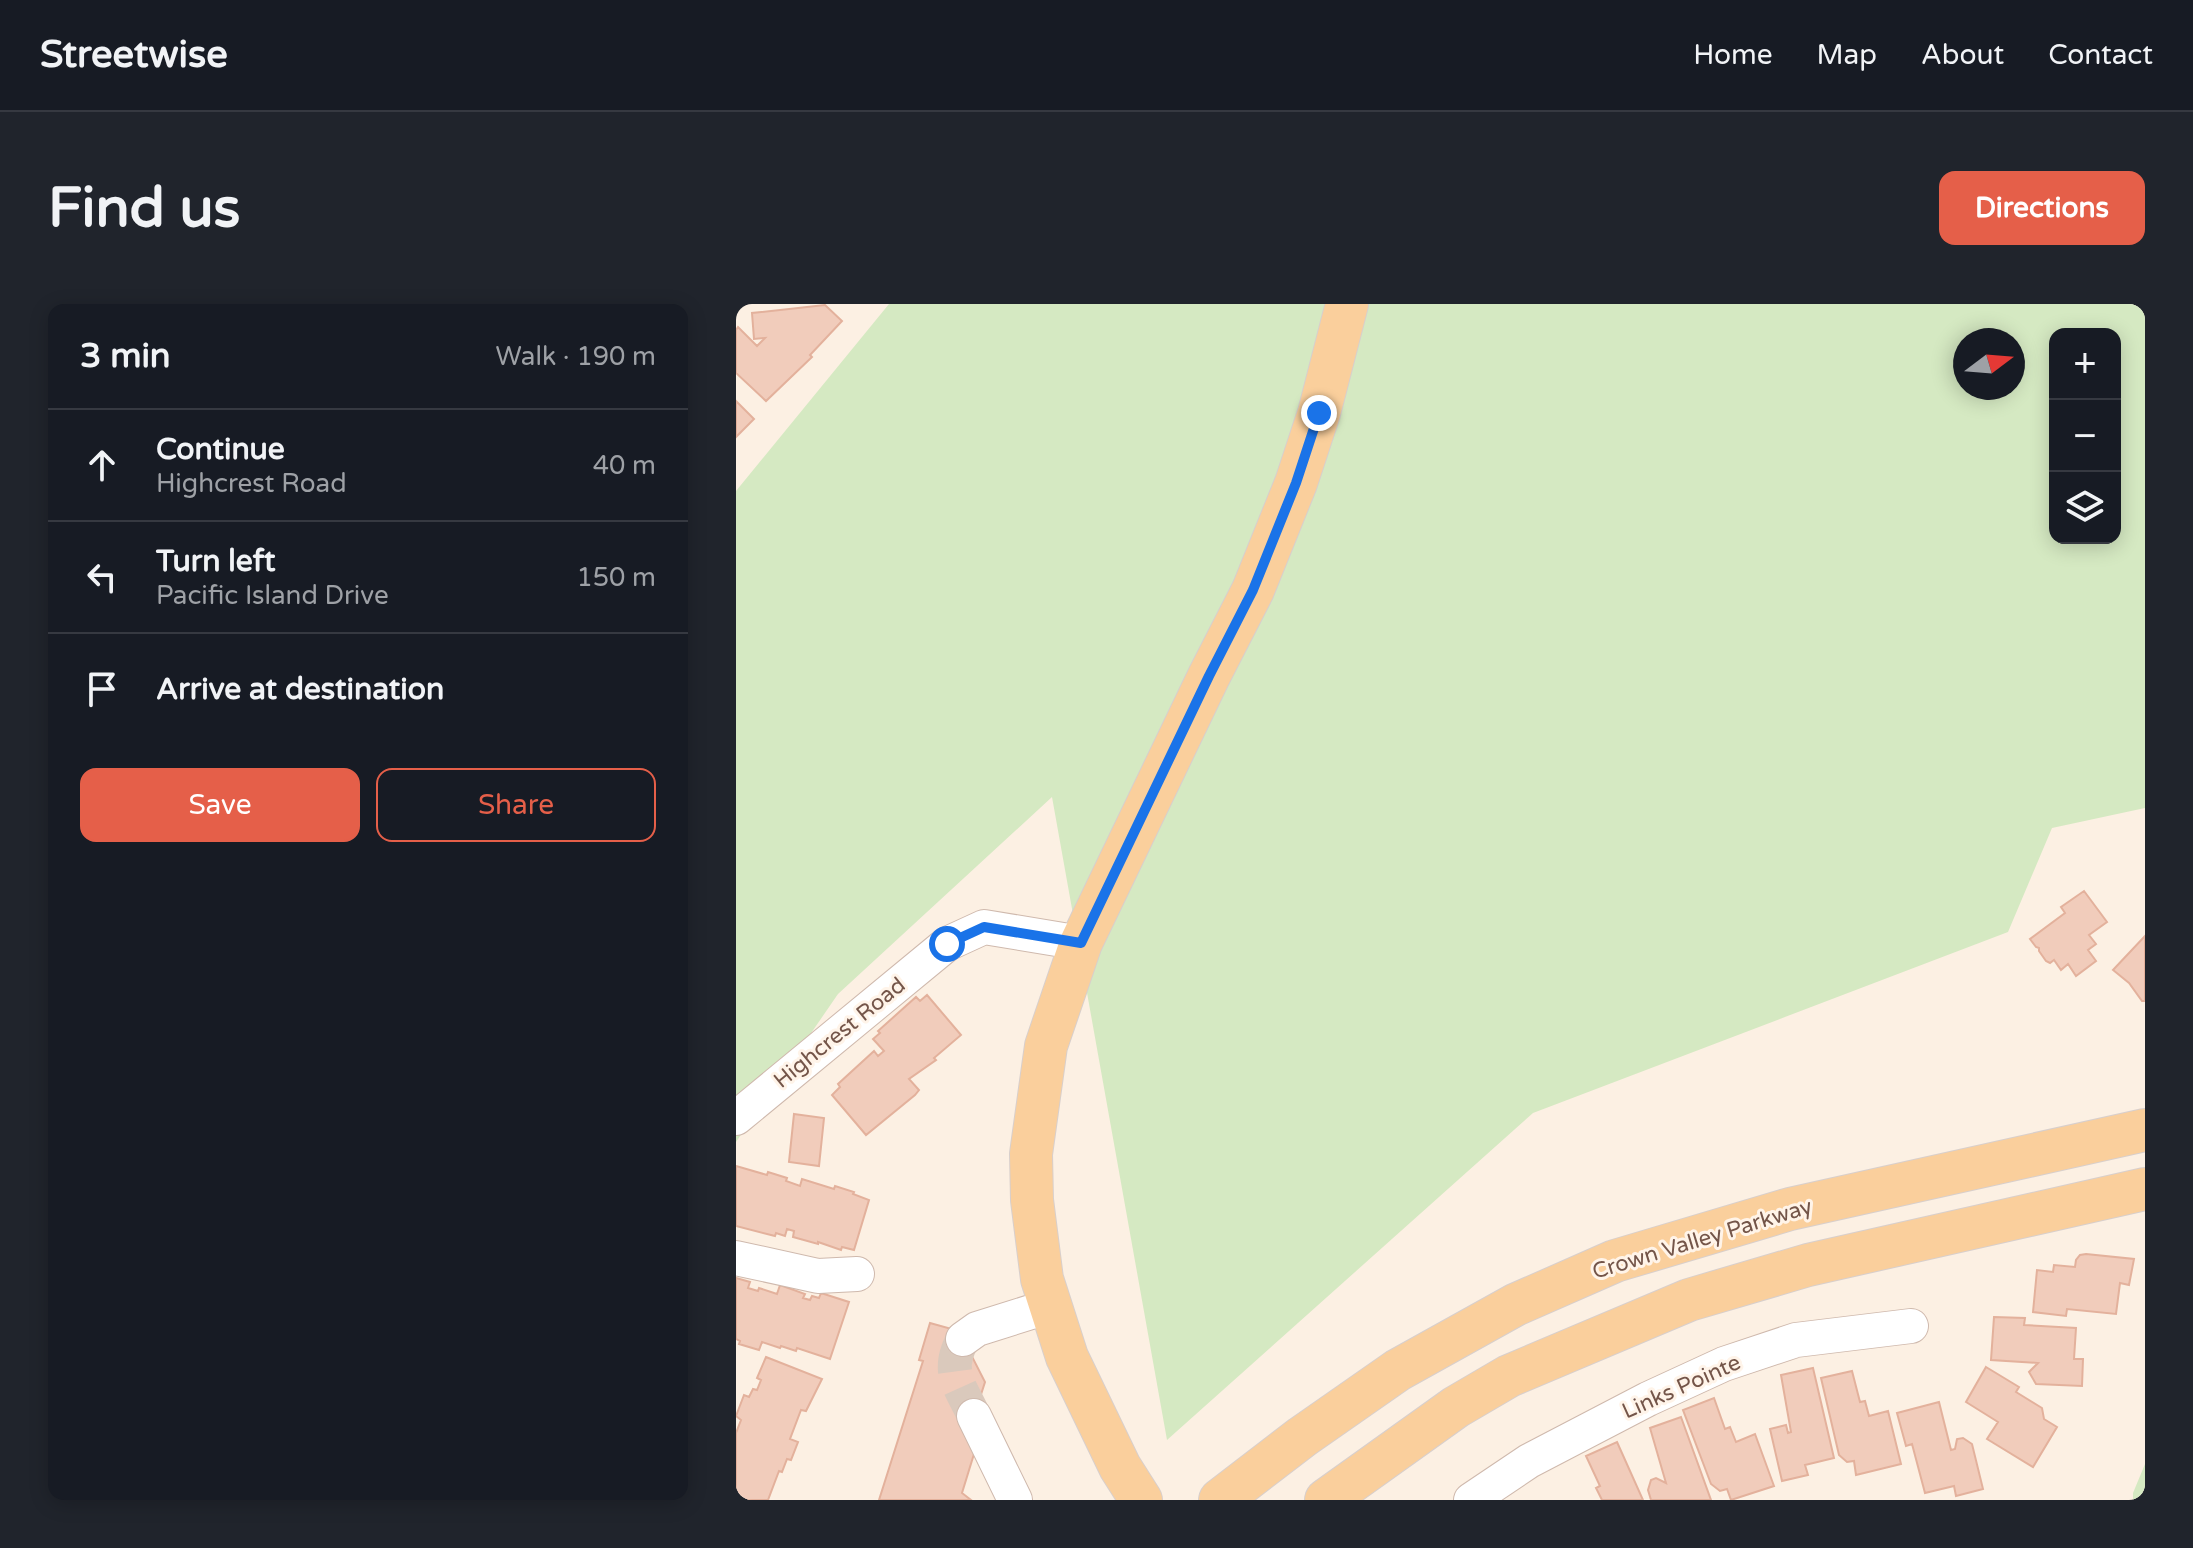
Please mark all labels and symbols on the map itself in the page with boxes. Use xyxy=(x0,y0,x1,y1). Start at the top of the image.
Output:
north arrow xyxy=(1953,328,2025,400)
route end xyxy=(1301,395,1337,431)
route start xyxy=(929,926,965,962)
street label: Highcrest Road xyxy=(769,972,910,1094)
street label: Crown Valley Parkway xyxy=(1589,1193,1816,1285)
street label: Links Pointe xyxy=(1618,1349,1745,1425)

